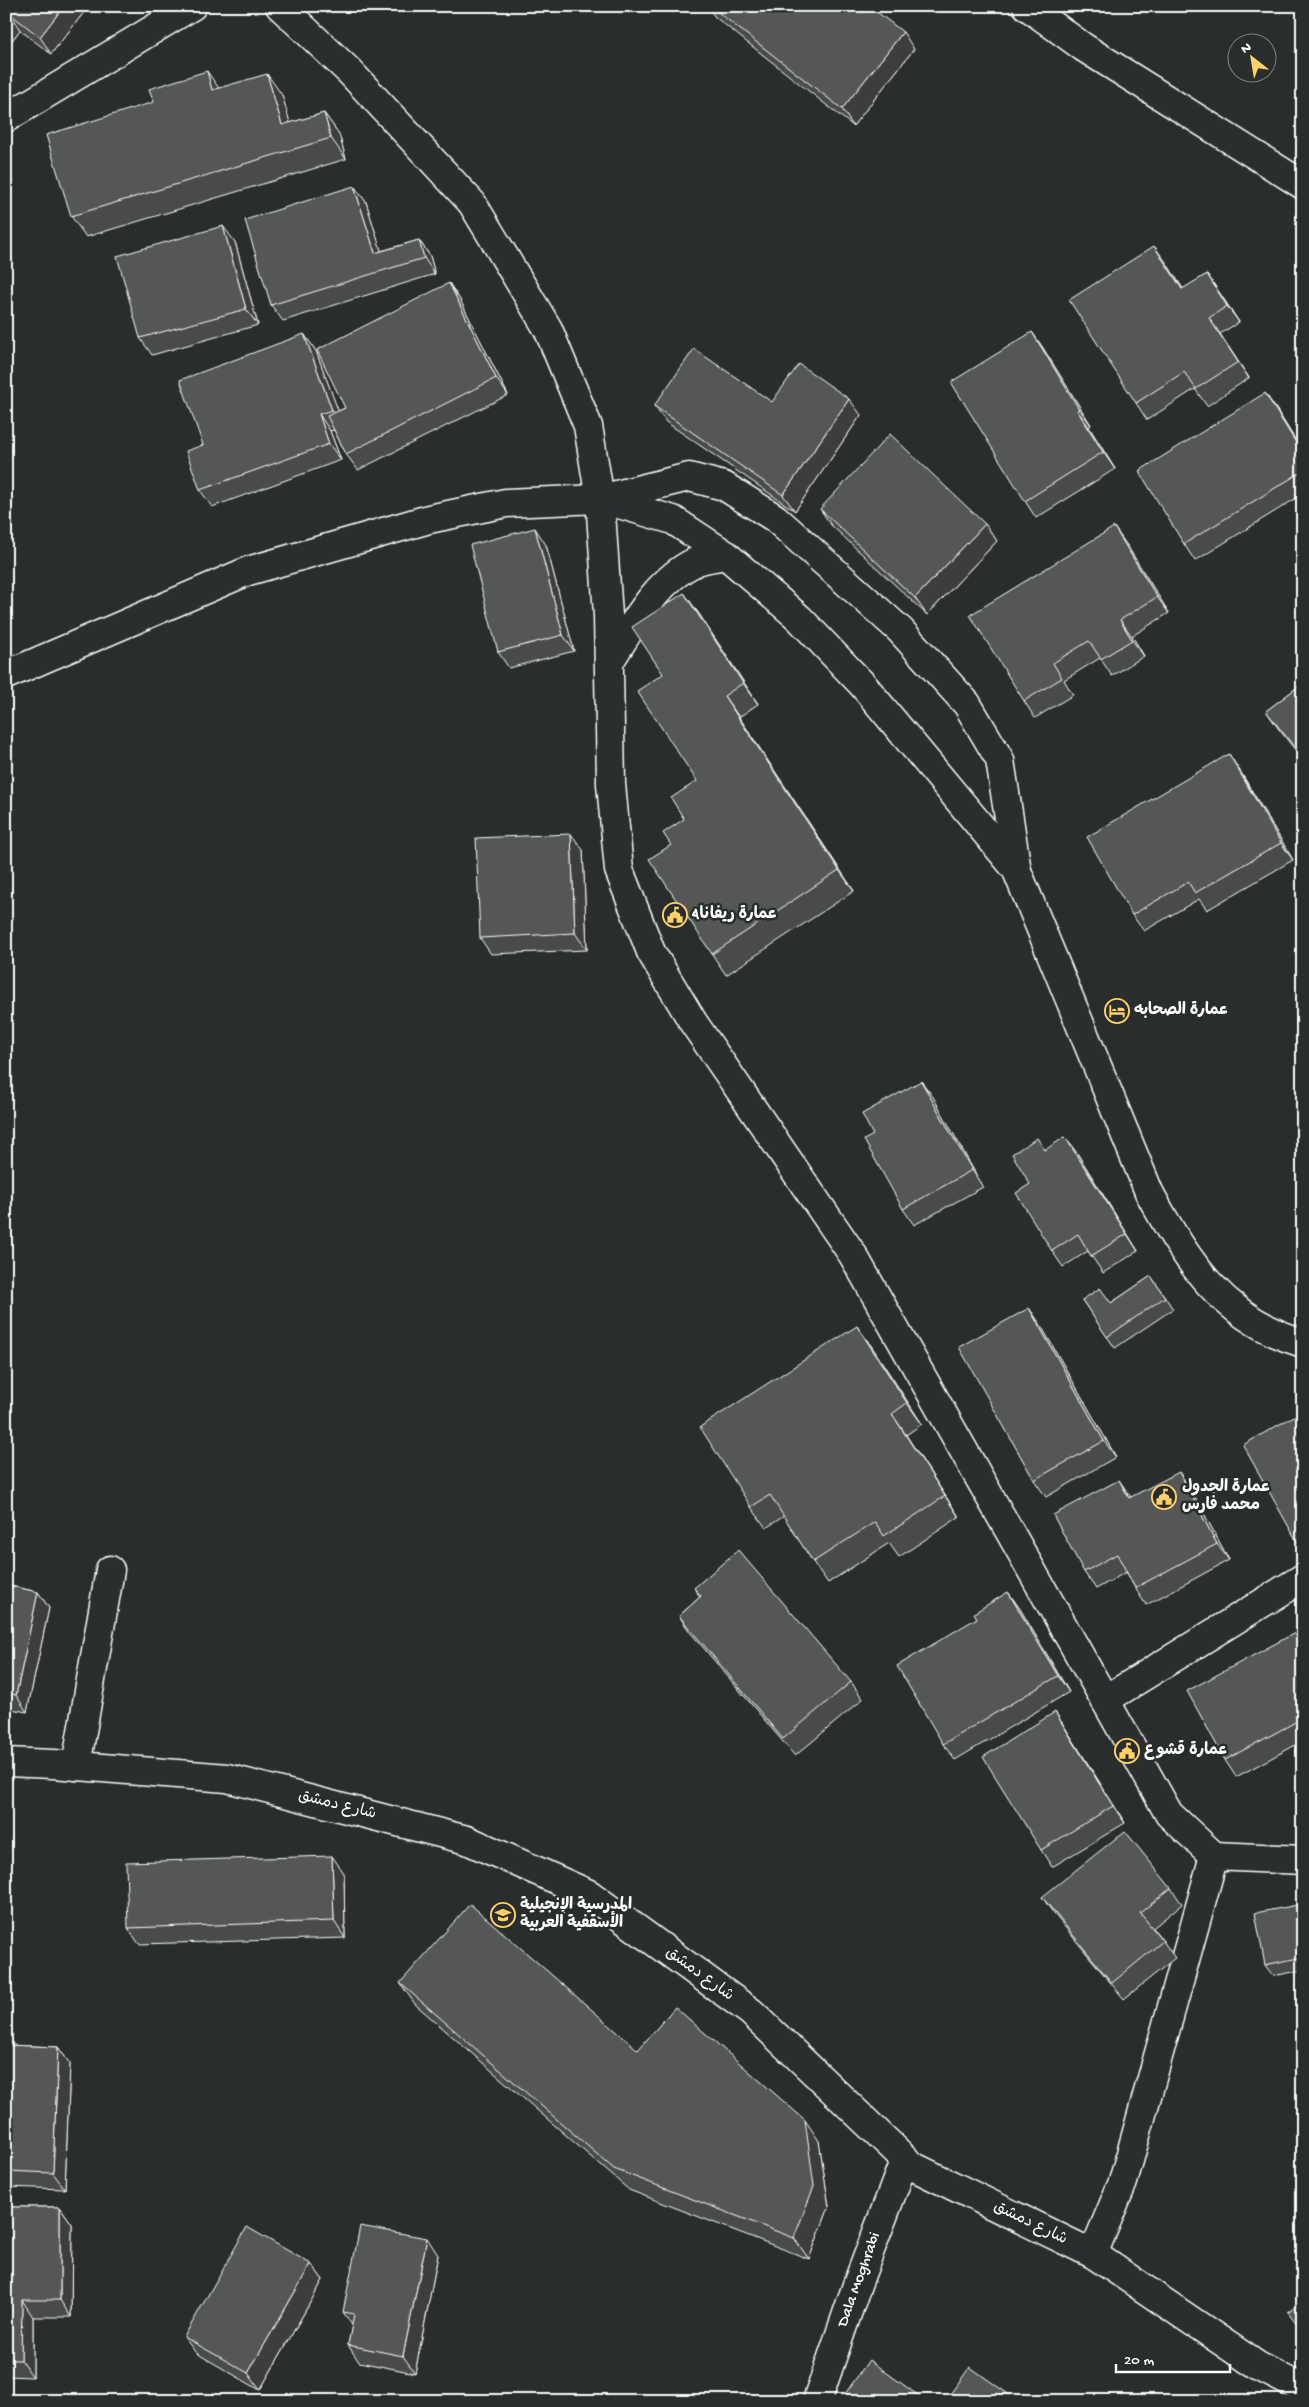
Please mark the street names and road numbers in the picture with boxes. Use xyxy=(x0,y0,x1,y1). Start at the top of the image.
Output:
street label: شارع دمشق xyxy=(296,1787,378,1825)
street label: شارع دمشق xyxy=(661,1944,737,2006)
street label: شارع دمشق xyxy=(990,2198,1070,2250)
street label: Dala Moghrabi xyxy=(834,2230,886,2331)

